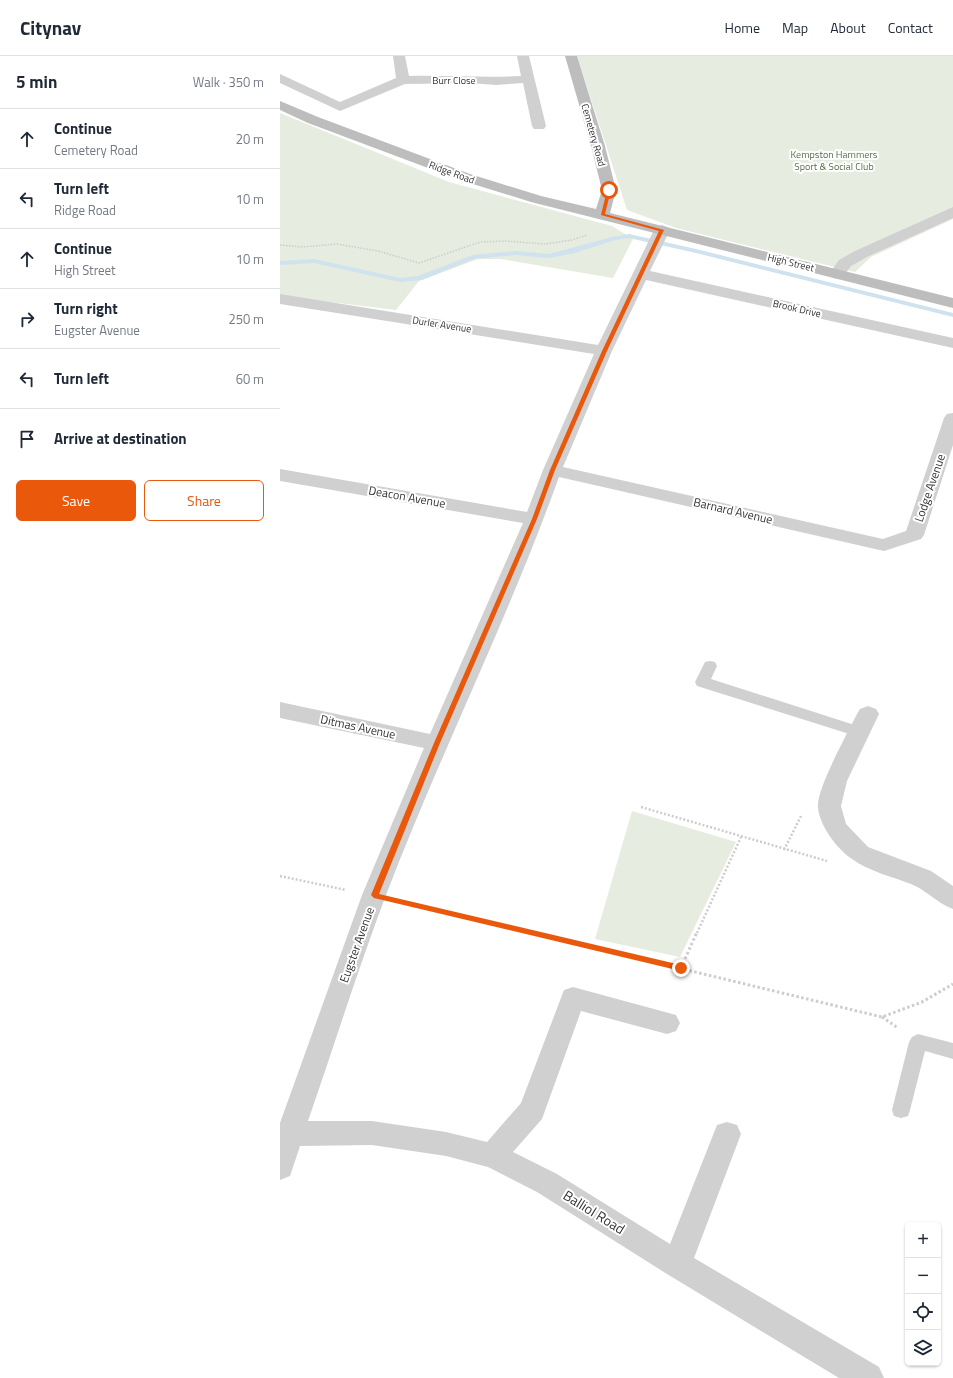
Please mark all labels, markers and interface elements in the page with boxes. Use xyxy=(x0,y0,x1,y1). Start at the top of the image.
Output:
text: Citynav xyxy=(20,13,81,42)
text: Home xyxy=(725,17,760,38)
text: Map xyxy=(782,17,808,38)
text: About xyxy=(830,17,866,38)
text: Contact xyxy=(888,17,933,38)
text: 5 min xyxy=(16,69,57,95)
text: Walk · 350 m xyxy=(193,72,264,92)
street label: Burr Close xyxy=(432,73,476,88)
street label: Cemetery Road xyxy=(577,102,610,168)
text: Continue xyxy=(54,117,112,140)
icon: ahead xyxy=(16,128,38,150)
text: 20 m xyxy=(236,129,264,149)
text: Cemetery Road xyxy=(54,140,138,160)
park label: Kempston Hammers Sport & Social Club xyxy=(791,147,878,174)
street label: Ridge Road xyxy=(427,157,477,188)
text: Turn left xyxy=(54,177,109,200)
route start xyxy=(600,181,618,199)
icon: left xyxy=(16,188,38,210)
text: 10 m xyxy=(236,189,264,209)
text: Ridge Road xyxy=(54,200,116,220)
text: Continue xyxy=(54,237,112,260)
icon: ahead xyxy=(16,248,38,270)
text: 10 m xyxy=(236,249,264,269)
street label: High Street xyxy=(766,249,816,276)
text: High Street xyxy=(54,260,116,280)
street label: Brook Drive xyxy=(771,296,822,321)
text: Turn right xyxy=(54,297,118,320)
icon: right xyxy=(16,308,38,330)
text: 250 m xyxy=(228,309,264,329)
street label: Durler Avenue xyxy=(411,312,472,337)
text: Eugster Avenue xyxy=(54,320,140,340)
text: Turn left xyxy=(54,367,109,390)
icon: left xyxy=(16,368,38,390)
text: 60 m xyxy=(236,369,264,389)
text: Arrive at destination xyxy=(54,427,187,450)
icon: arrive xyxy=(16,428,38,450)
street label: Lodge Avenue xyxy=(909,451,950,524)
button: Save xyxy=(16,480,136,521)
button: Share xyxy=(144,480,264,521)
street label: Deacon Avenue xyxy=(367,480,447,513)
street label: Barnard Avenue xyxy=(692,492,774,529)
street label: Ditmas Avenue xyxy=(319,709,397,744)
street label: Eugster Avenue xyxy=(334,904,379,985)
route end xyxy=(672,959,690,977)
street label: Balliol Road xyxy=(559,1184,629,1239)
map controls xyxy=(905,1222,941,1366)
button: + xyxy=(905,1222,941,1258)
button: − xyxy=(905,1258,941,1294)
button: locate xyxy=(905,1294,941,1330)
button: layers xyxy=(905,1330,941,1366)

